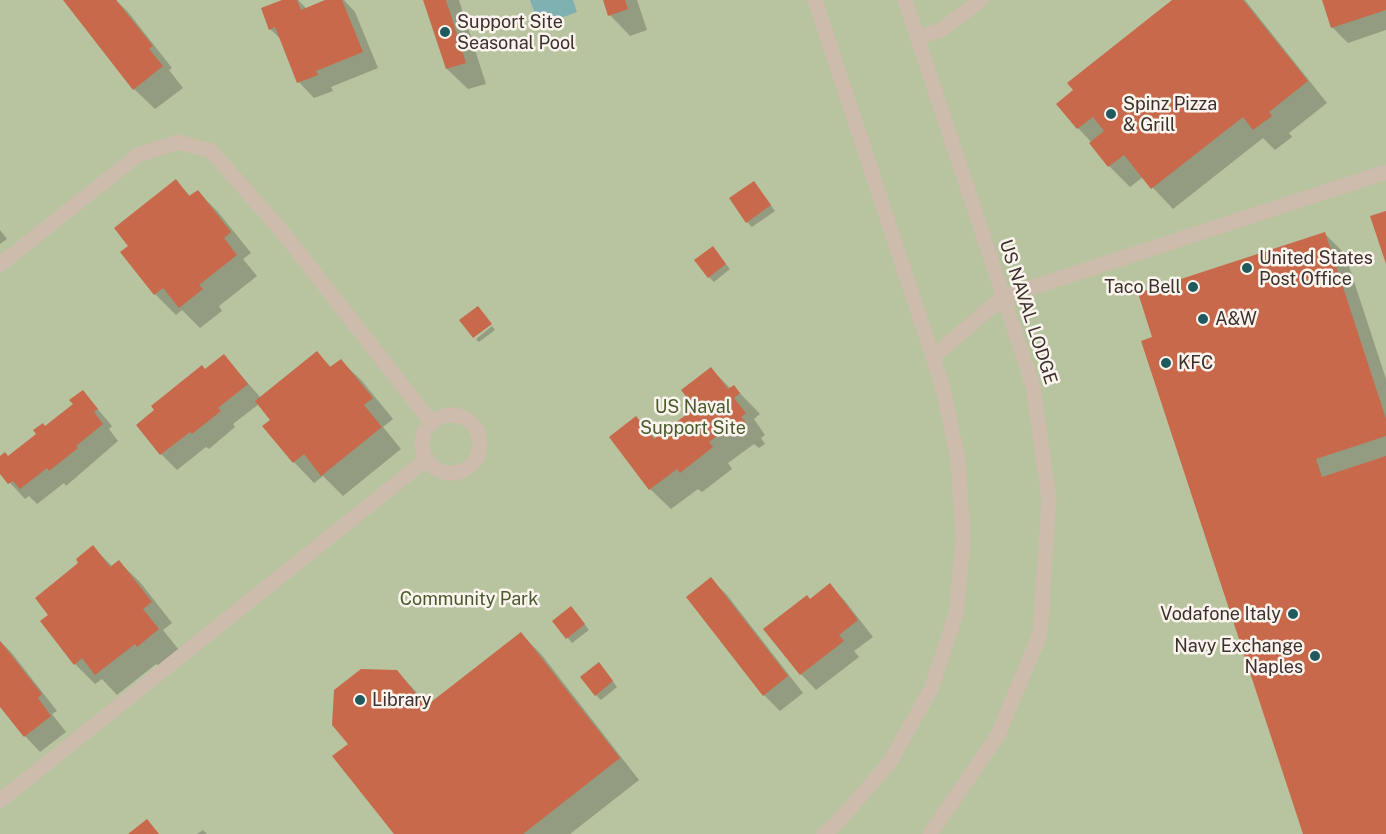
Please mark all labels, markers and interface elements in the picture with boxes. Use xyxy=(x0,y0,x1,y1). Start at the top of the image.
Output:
place label: Support Site Seasonal Pool xyxy=(457,11,576,54)
marker: Support Site Seasonal Pool xyxy=(438,25,452,39)
place label: Spinz Pizza & Grill xyxy=(1123,93,1217,136)
marker: Spinz Pizza & Grill xyxy=(1104,107,1118,121)
street label: US NAVAL LODGE xyxy=(994,237,1062,387)
place label: United States Post Office xyxy=(1259,247,1373,290)
marker: United States Post Office xyxy=(1240,261,1254,275)
place label: Taco Bell xyxy=(1104,276,1181,298)
marker: Taco Bell xyxy=(1186,280,1200,294)
place label: A&W xyxy=(1215,308,1257,330)
marker: A&W xyxy=(1196,312,1210,326)
place label: KFC xyxy=(1178,352,1213,374)
marker: KFC xyxy=(1159,356,1173,370)
park label: US Naval Support Site xyxy=(640,396,746,438)
park label: Community Park xyxy=(400,588,538,610)
place label: Vodafone Italy xyxy=(1160,603,1281,625)
marker: Vodafone Italy xyxy=(1286,607,1300,621)
place label: Navy Exchange Naples xyxy=(1174,635,1303,678)
marker: Navy Exchange Naples xyxy=(1308,649,1322,663)
place label: Library xyxy=(372,689,431,711)
marker: Library xyxy=(353,693,367,707)

